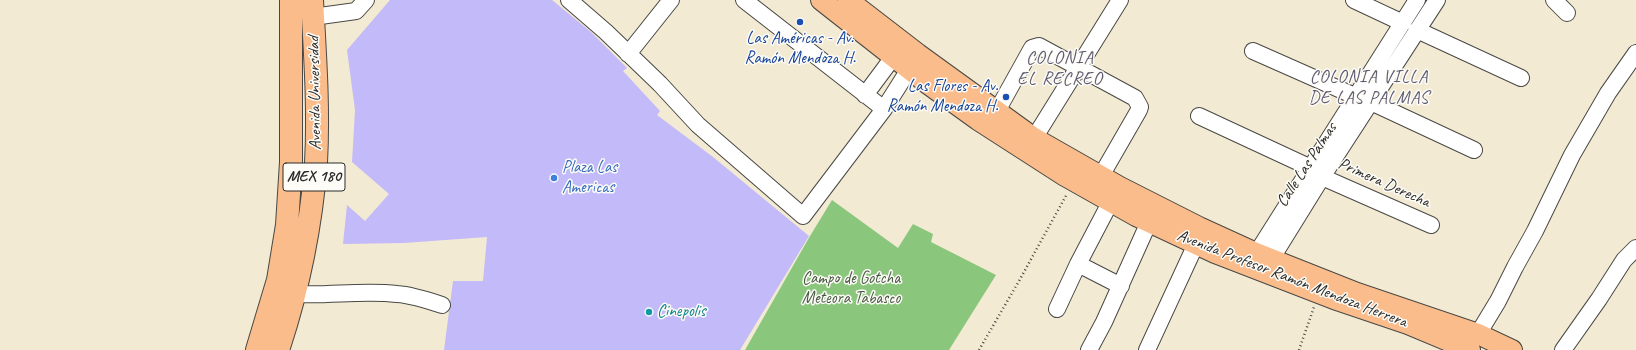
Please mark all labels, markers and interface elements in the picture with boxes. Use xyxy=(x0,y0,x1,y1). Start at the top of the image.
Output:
marker: Las Américas - Av. Ramón Mendoza H. xyxy=(795,17,805,27)
place label: Las Américas - Av. Ramón Mendoza H. xyxy=(744,29,856,69)
street label: Avenida Universidad xyxy=(304,36,326,150)
district label: COLONIA EL RECREO xyxy=(1018,47,1102,90)
district label: COLONIA VILLA DE LAS PALMAS xyxy=(1309,66,1429,108)
place label: Las Flores - Av. Ramón Mendoza H. xyxy=(887,77,998,117)
marker: Las Flores - Av. Ramón Mendoza H. xyxy=(1001,92,1011,102)
street label: Calle Las Palmas xyxy=(1272,119,1342,211)
street label: Primera Derecha xyxy=(1335,154,1433,212)
place label: Plaza Las Americas xyxy=(562,158,617,198)
road number: MEX 180 xyxy=(283,163,345,191)
marker: Plaza Las Americas xyxy=(549,173,559,183)
street label: Avenida Profesor Ramón Mendoza Herrera xyxy=(1174,226,1410,332)
park label: Campo de Gotcha Meteora Tabasco xyxy=(802,269,900,309)
place label: Cinepolis xyxy=(657,302,706,322)
marker: Cinepolis xyxy=(644,307,654,317)

